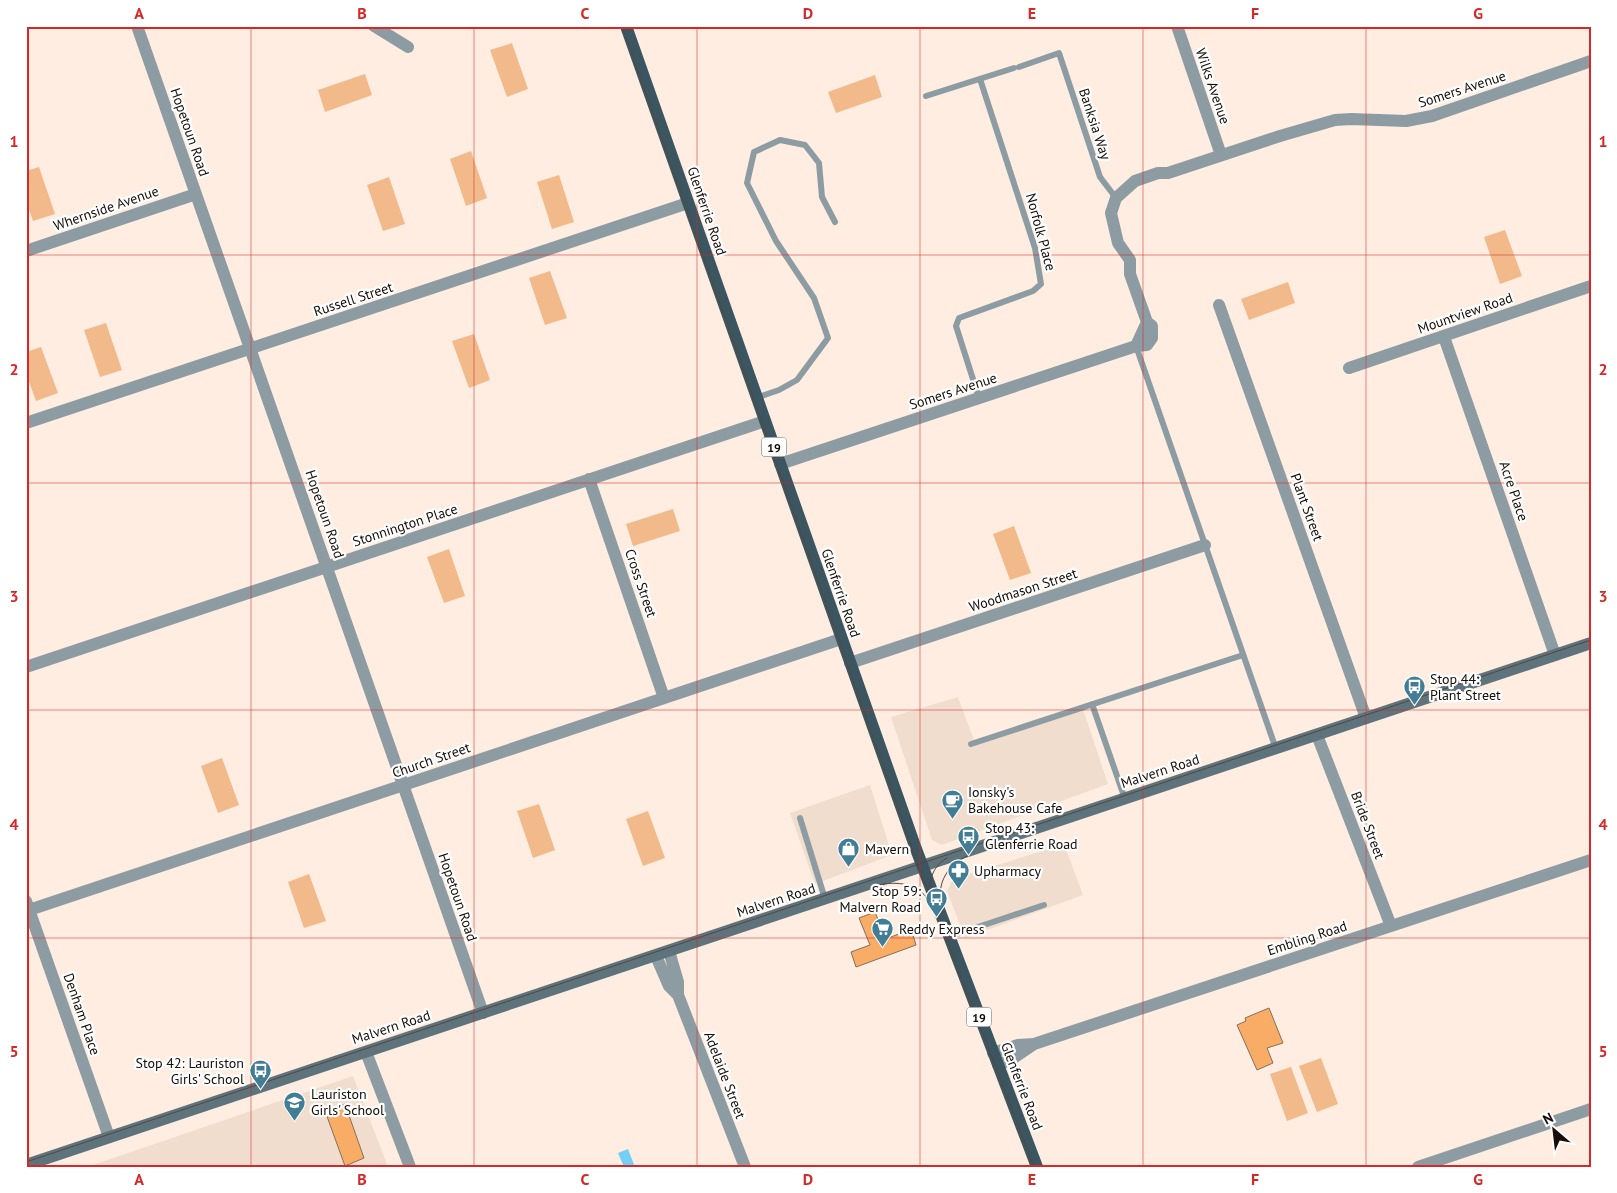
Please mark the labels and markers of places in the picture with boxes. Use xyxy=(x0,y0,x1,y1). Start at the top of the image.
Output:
place label: Stop 44: Plant Street xyxy=(1430,670,1501,704)
bus stop icon: Stop 44: Plant Street xyxy=(1402,675,1426,706)
place label: Ionsky's Bakehouse Cafe xyxy=(968,783,1062,817)
cafe icon: Ionsky's Bakehouse Cafe xyxy=(940,788,964,819)
place label: Stop 43: Glenferrie Road xyxy=(985,819,1078,853)
bus stop icon: Stop 43: Glenferrie Road xyxy=(957,824,981,855)
shop icon: Mavern xyxy=(837,837,861,868)
place label: Mavern xyxy=(865,840,909,858)
pharmacy icon: Upharmacy xyxy=(946,859,970,890)
place label: Upharmacy xyxy=(974,862,1042,880)
place label: Stop 59: Malvern Road xyxy=(839,882,921,916)
bus stop icon: Stop 59: Malvern Road xyxy=(925,887,949,918)
supermarket icon: Reddy Express xyxy=(871,917,895,948)
place label: Reddy Express xyxy=(899,920,985,938)
place label: Stop 42: Lauriston Girls' School xyxy=(135,1054,244,1088)
bus stop icon: Stop 42: Lauriston Girls' School xyxy=(248,1059,272,1090)
place label: Lauriston Girls' School xyxy=(311,1085,384,1119)
school or university icon: Lauriston Girls' School xyxy=(283,1090,307,1121)

